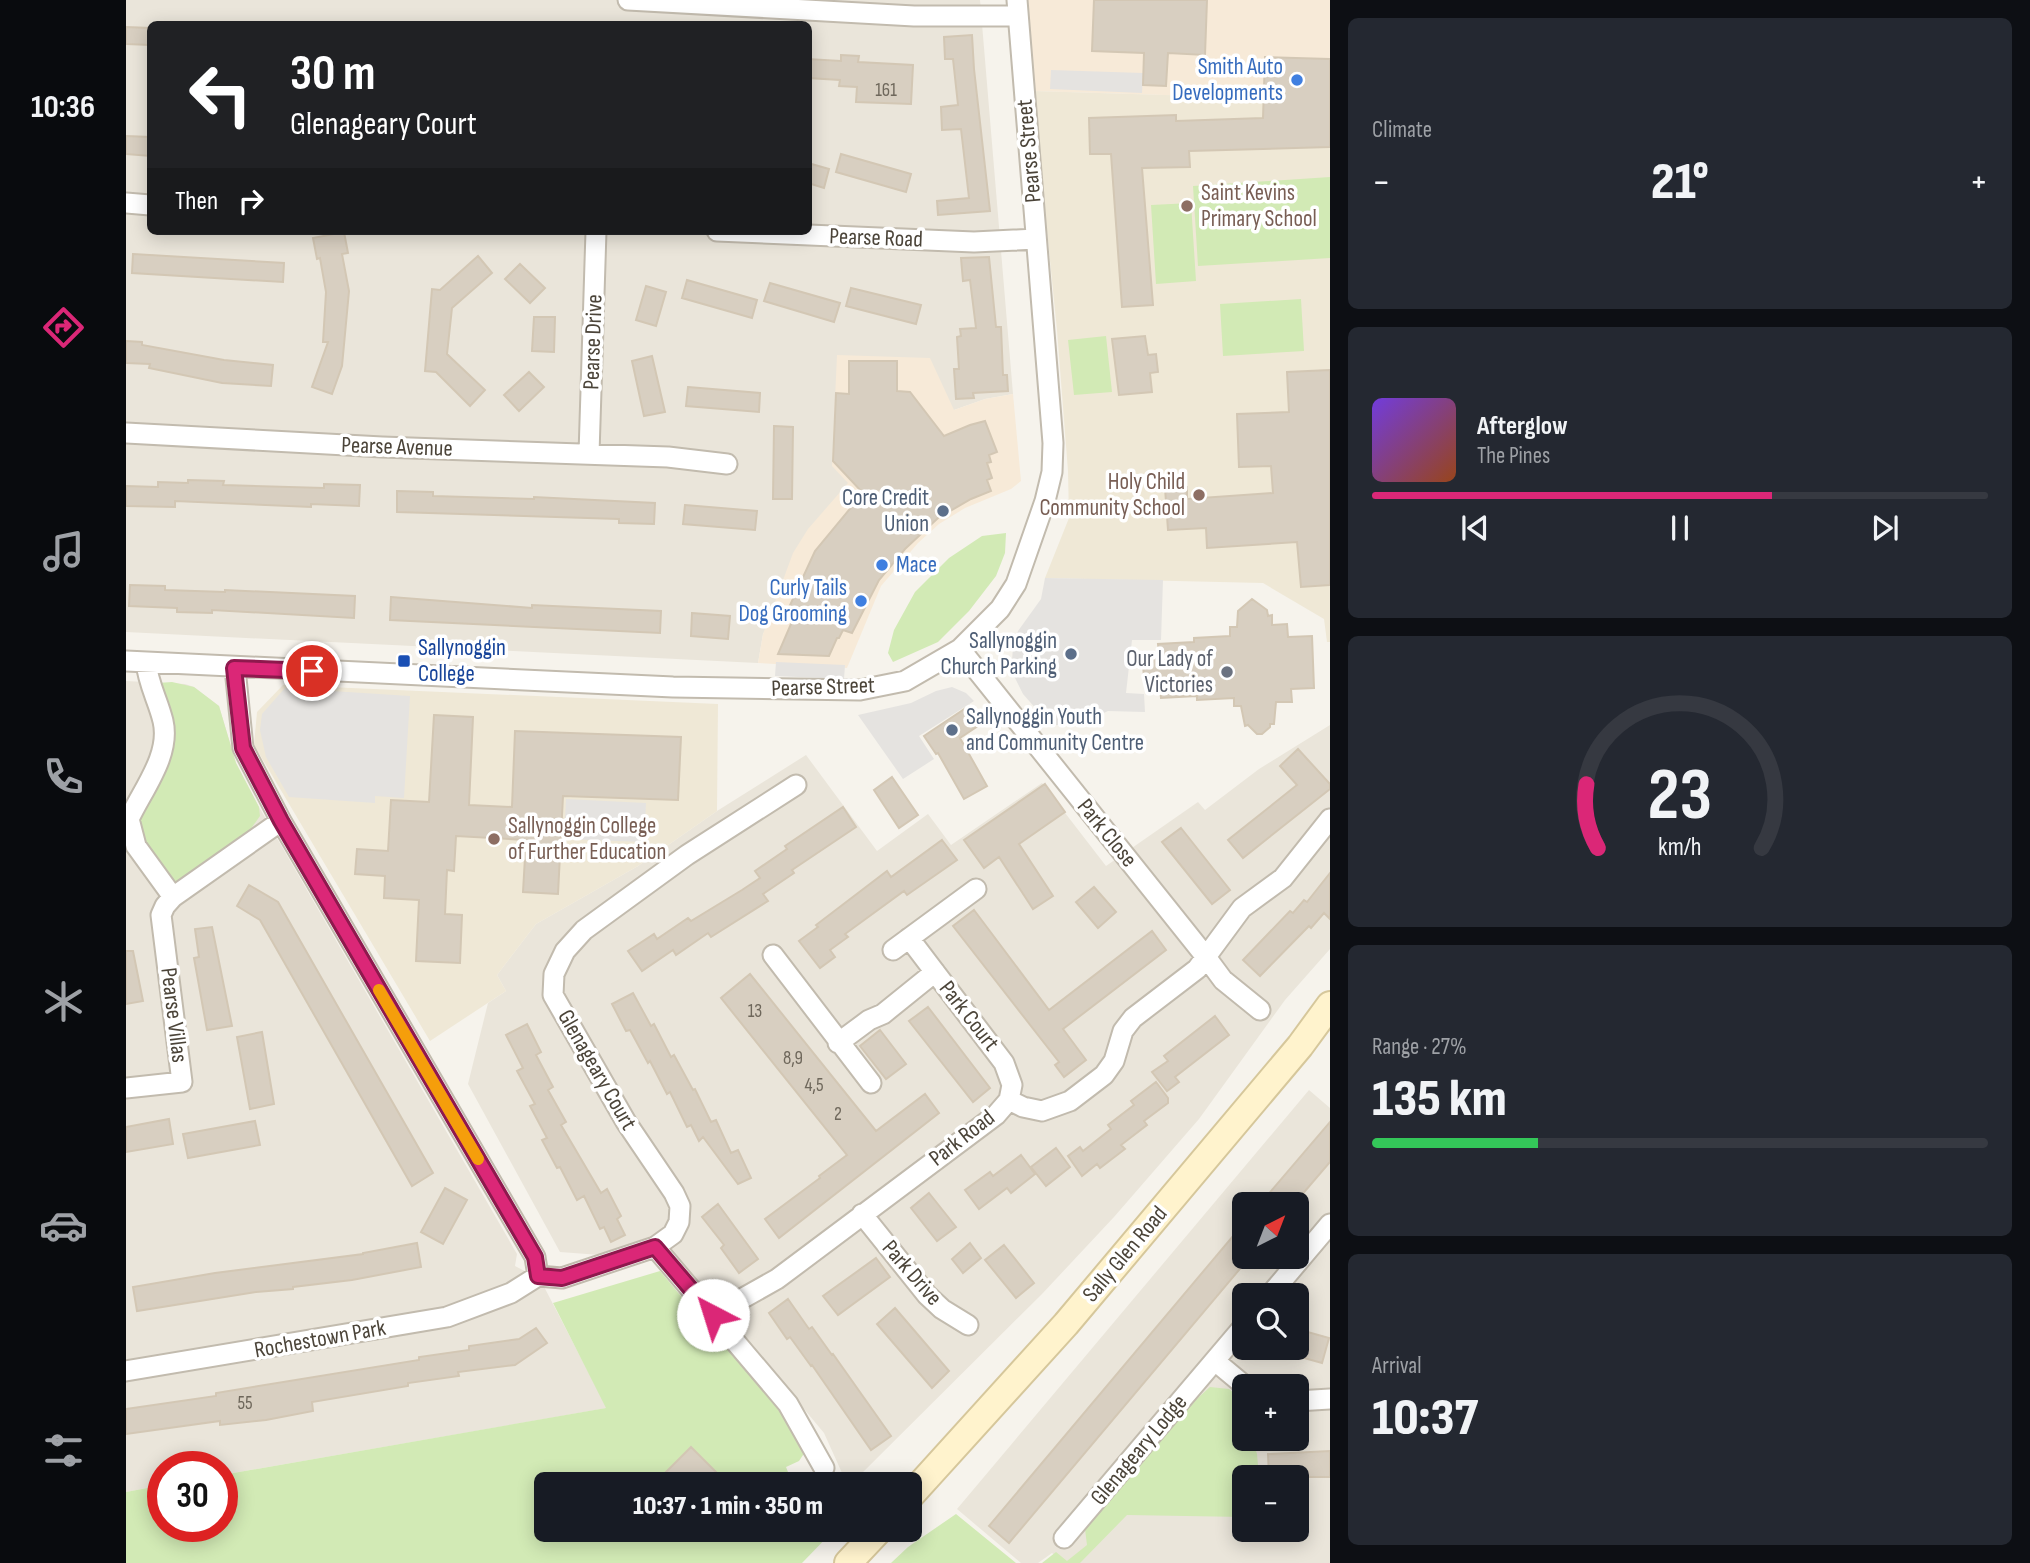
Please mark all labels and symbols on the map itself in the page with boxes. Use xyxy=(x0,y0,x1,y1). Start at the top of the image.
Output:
place label: Smith Auto Developments xyxy=(1172,53,1283,107)
marker: Smith Auto Developments xyxy=(1289,72,1305,88)
house number: 161 xyxy=(875,79,897,102)
street label: Pearse Street xyxy=(1011,98,1047,204)
place label: Saint Kevins Primary School xyxy=(1201,179,1317,233)
marker: Saint Kevins Primary School xyxy=(1179,198,1195,214)
street label: Pearse Road xyxy=(829,222,923,254)
street label: Pearse Drive xyxy=(577,294,609,390)
street label: Pearse Avenue xyxy=(341,431,453,463)
place label: Holy Child Community School xyxy=(1039,468,1185,522)
place label: Core Credit Union xyxy=(842,484,929,538)
marker: Holy Child Community School xyxy=(1191,487,1207,503)
marker: Core Credit Union xyxy=(935,503,951,519)
place label: Mace xyxy=(896,551,937,579)
marker: Mace xyxy=(874,557,890,573)
place label: Curly Tails Dog Grooming xyxy=(738,574,847,628)
marker: Curly Tails Dog Grooming xyxy=(853,593,869,609)
place label: Sallynoggin Church Parking xyxy=(941,627,1057,681)
place label: Sallynoggin College xyxy=(418,634,506,688)
pin xyxy=(282,641,342,701)
place label: Our Lady of Victories xyxy=(1126,645,1213,699)
marker: Sallynoggin Church Parking xyxy=(1063,646,1079,662)
marker: Sallynoggin College xyxy=(396,653,412,669)
marker: Our Lady of Victories xyxy=(1219,664,1235,680)
street label: Pearse Street xyxy=(771,671,875,703)
place label: Sallynoggin Youth and Community Centre xyxy=(966,703,1144,757)
marker: Sallynoggin Youth and Community Centre xyxy=(944,722,960,738)
street label: Park Close xyxy=(1071,793,1143,873)
place label: Sallynoggin College of Further Education xyxy=(508,812,666,866)
marker: Sallynoggin College of Further Education xyxy=(486,831,502,847)
street label: Pearse Villas xyxy=(154,966,194,1064)
street label: Park Court xyxy=(933,975,1005,1057)
house number: 13 xyxy=(748,1000,762,1023)
street label: Glenageary Court xyxy=(551,1005,643,1135)
house number: 8,9 xyxy=(783,1047,803,1070)
house number: 4,5 xyxy=(804,1074,824,1097)
house number: 2 xyxy=(834,1103,842,1126)
street label: Park Road xyxy=(924,1104,1000,1172)
north arrow xyxy=(1232,1192,1309,1269)
street label: Sally Glen Road xyxy=(1077,1200,1173,1308)
street label: Park Drive xyxy=(876,1235,948,1311)
position arrow xyxy=(676,1278,750,1352)
street label: Rochestown Park xyxy=(252,1314,388,1364)
street label: Glenageary Lodge xyxy=(1085,1389,1193,1511)
house number: 55 xyxy=(237,1392,253,1415)
speed limit sign: 30 xyxy=(147,1451,238,1542)

